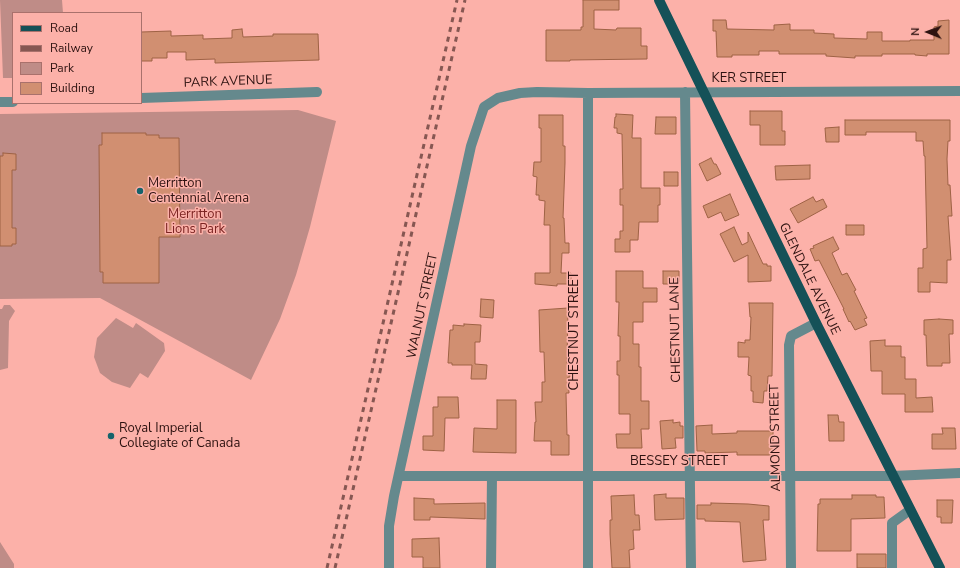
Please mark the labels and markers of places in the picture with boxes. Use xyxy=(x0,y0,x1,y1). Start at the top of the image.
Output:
place label: Merritton Centennial Arena xyxy=(148,176,249,207)
marker: Merritton Centennial Arena xyxy=(135,186,145,196)
place label: Royal Imperial Collegiate of Canada xyxy=(119,421,240,452)
marker: Royal Imperial Collegiate of Canada xyxy=(106,431,116,441)

